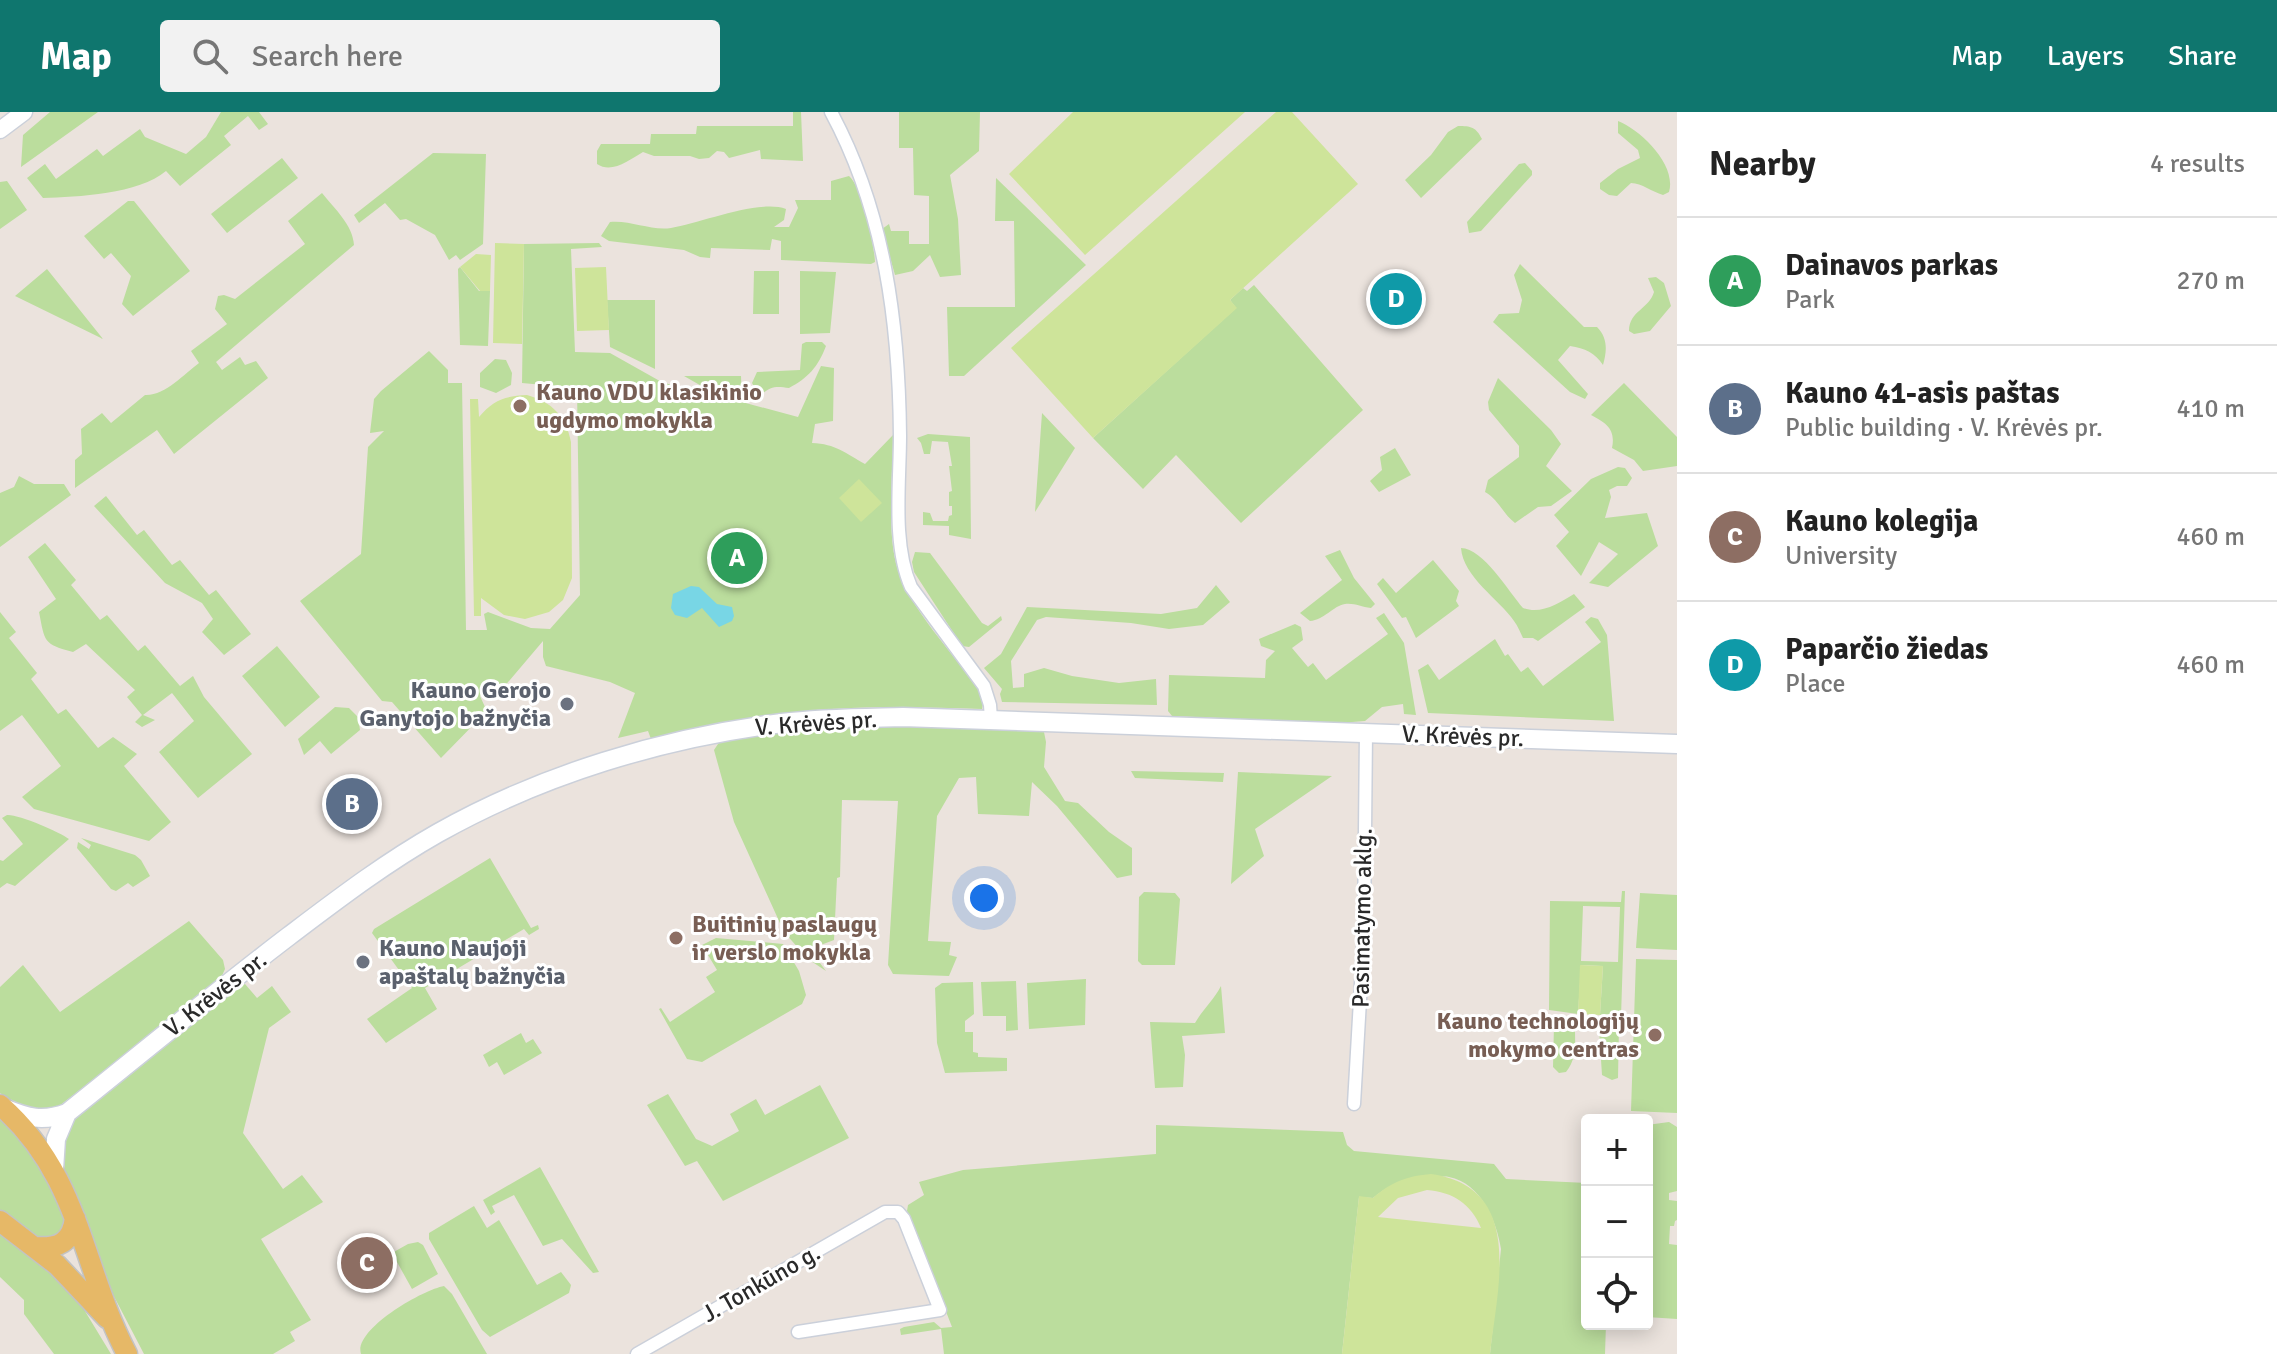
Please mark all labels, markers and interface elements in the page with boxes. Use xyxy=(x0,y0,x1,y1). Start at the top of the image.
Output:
search box xyxy=(160,20,720,92)
text: Map xyxy=(40,33,112,80)
icon: search xyxy=(188,34,232,78)
text: Search here xyxy=(252,38,403,75)
text: Map xyxy=(1951,39,2003,73)
text: Layers xyxy=(2047,39,2124,73)
text: Share xyxy=(2168,39,2237,73)
text: Nearby xyxy=(1709,143,1816,185)
text: 4 results xyxy=(2150,148,2245,180)
text: Dainavos parkas xyxy=(1785,247,1998,284)
text: A xyxy=(1727,265,1743,297)
text: 270 m xyxy=(2176,265,2245,297)
pin: D xyxy=(1370,269,1422,329)
text: Park xyxy=(1785,284,1835,316)
text: Kauno 41-asis paštas xyxy=(1785,375,2060,412)
place label: Kauno VDU klasikinio ugdymo mokykla xyxy=(536,377,762,435)
text: B xyxy=(1727,393,1743,425)
text: 410 m xyxy=(2176,393,2245,425)
marker: Kauno VDU klasikinio ugdymo mokykla xyxy=(511,397,529,415)
text: Public building · V. Krėvės pr. xyxy=(1785,412,2103,444)
text: Kauno kolegija xyxy=(1785,503,1979,540)
text: C xyxy=(1727,521,1743,553)
text: 460 m xyxy=(2176,521,2245,553)
pin: A xyxy=(711,528,763,588)
text: University xyxy=(1785,540,1897,572)
text: Paparčio žiedas xyxy=(1785,631,1988,668)
text: D xyxy=(1726,649,1744,681)
text: 460 m xyxy=(2176,649,2245,681)
text: Place xyxy=(1785,668,1846,700)
place label: Kauno Gerojo Ganytojo bažnyčia xyxy=(360,675,551,733)
marker: Kauno Gerojo Ganytojo bažnyčia xyxy=(558,695,576,713)
street label: V. Krėvės pr. xyxy=(754,704,878,742)
street label: V. Krėvės pr. xyxy=(1401,719,1525,753)
pin: B xyxy=(326,774,378,834)
street label: Pasimatymo aklg. xyxy=(1345,828,1379,1008)
your location xyxy=(964,878,1004,918)
place label: Buitinių paslaugų ir verslo mokykla xyxy=(692,909,878,967)
marker: Buitinių paslaugų ir verslo mokykla xyxy=(667,929,685,947)
place label: Kauno Naujoji apaštalų bažnyčia xyxy=(379,933,566,991)
street label: V. Krėvės pr. xyxy=(158,945,272,1043)
marker: Kauno Naujoji apaštalų bažnyčia xyxy=(354,953,372,971)
place label: Kauno technologijų mokymo centras xyxy=(1437,1006,1640,1064)
marker: Kauno technologijų mokymo centras xyxy=(1646,1026,1664,1044)
map controls xyxy=(1581,1114,1653,1330)
button: + xyxy=(1581,1114,1653,1186)
button: − xyxy=(1581,1186,1653,1258)
pin: C xyxy=(341,1233,393,1293)
street label: J. Tonkūno g. xyxy=(696,1237,826,1329)
button: locate xyxy=(1581,1258,1653,1330)

